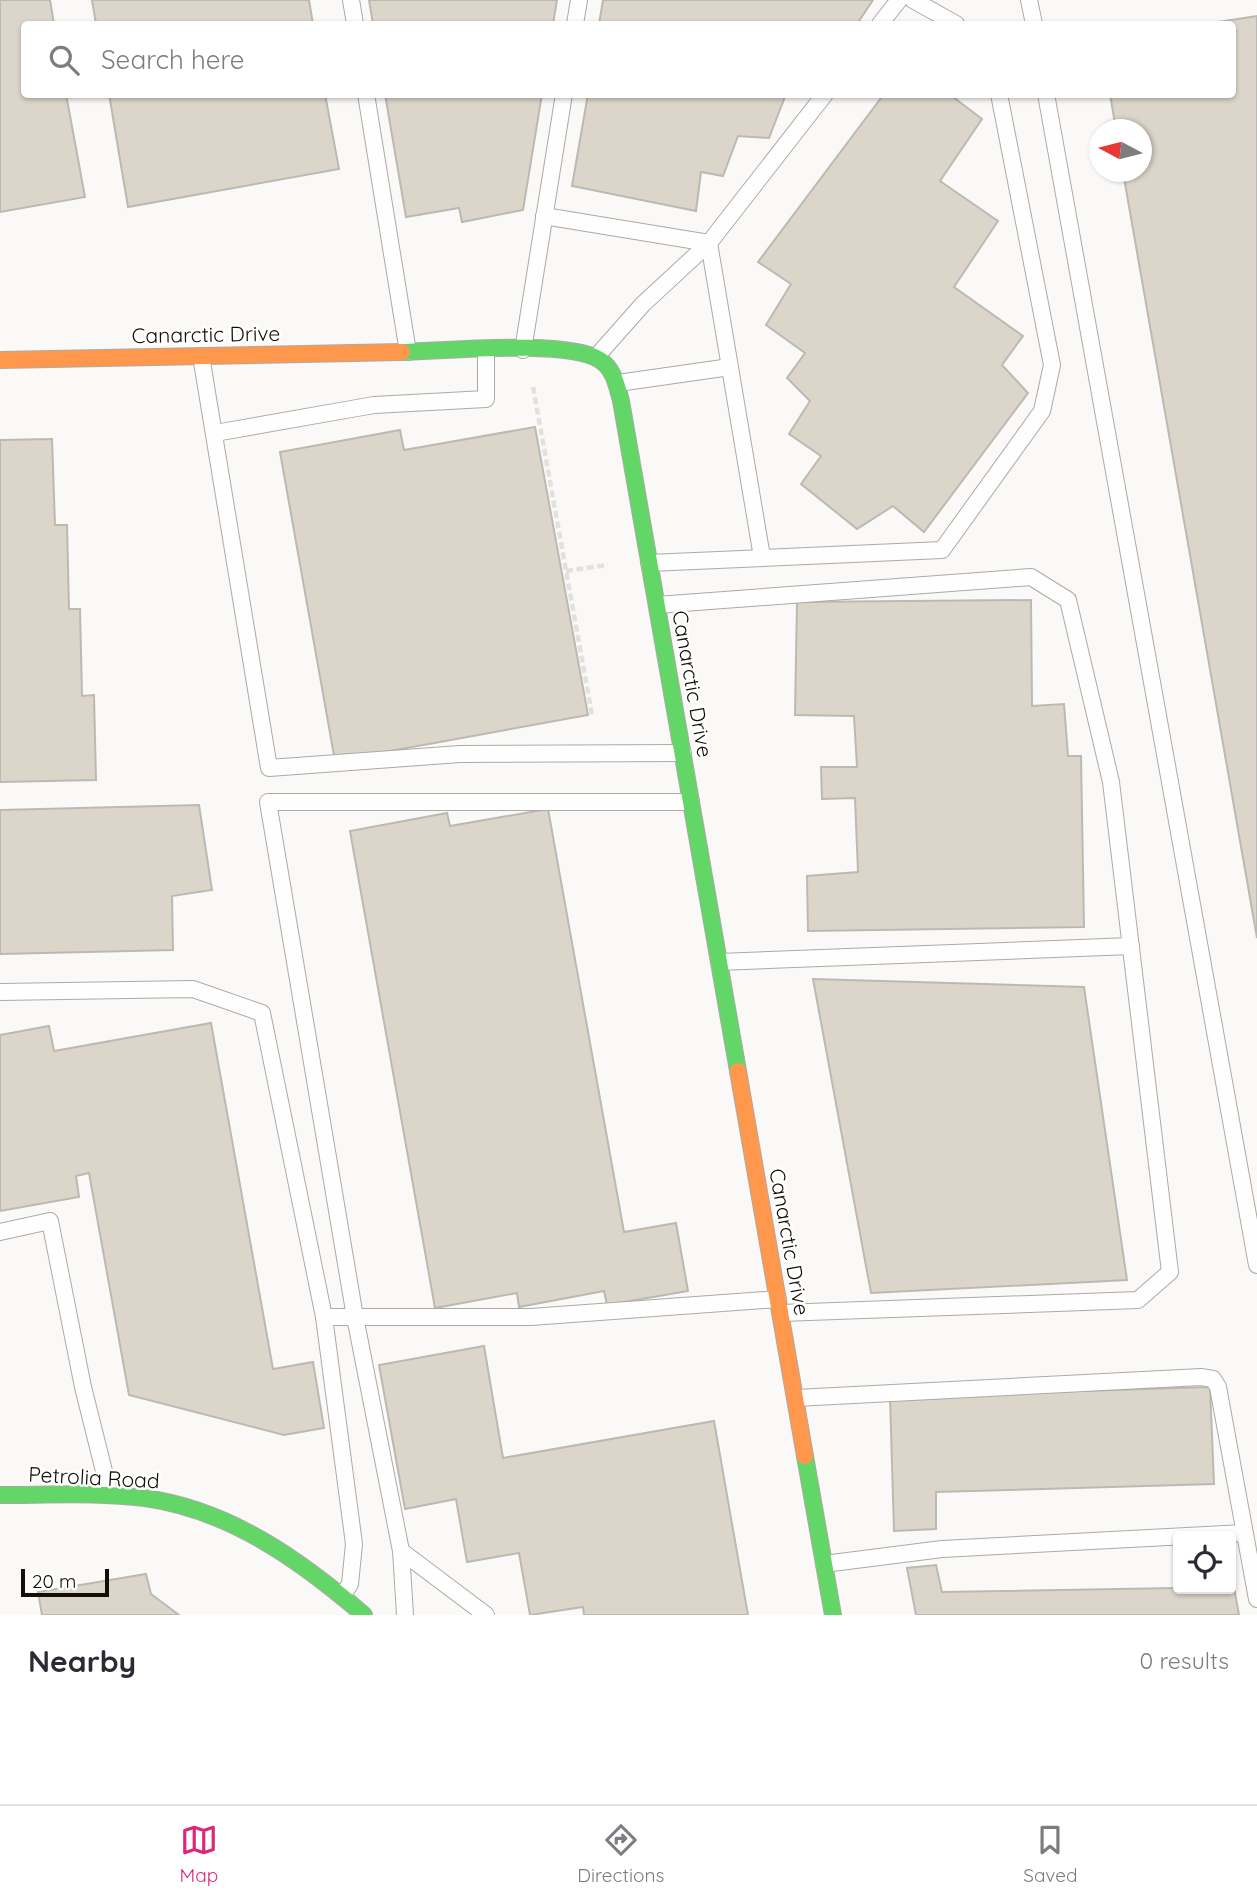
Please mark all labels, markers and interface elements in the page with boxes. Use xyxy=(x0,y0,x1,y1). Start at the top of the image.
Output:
search box xyxy=(21,21,1236,98)
icon: search xyxy=(45,41,83,79)
text: Search here xyxy=(101,43,245,76)
north arrow xyxy=(1089,119,1152,182)
street label: Canarctic Drive xyxy=(131,320,280,348)
street label: Canarctic Drive xyxy=(667,608,719,759)
street label: Canarctic Drive xyxy=(764,1166,816,1317)
street label: Petrolia Road xyxy=(28,1461,160,1493)
map controls xyxy=(1173,1531,1236,1594)
button: locate xyxy=(1173,1531,1236,1594)
scale bar xyxy=(21,1566,108,1598)
text: 20 m xyxy=(32,1569,76,1593)
text: Nearby xyxy=(28,1642,136,1680)
text: 0 results xyxy=(1140,1646,1229,1675)
tab: Map xyxy=(180,1821,218,1887)
tab: Directions xyxy=(577,1821,664,1887)
tab: Saved xyxy=(1023,1821,1078,1887)

